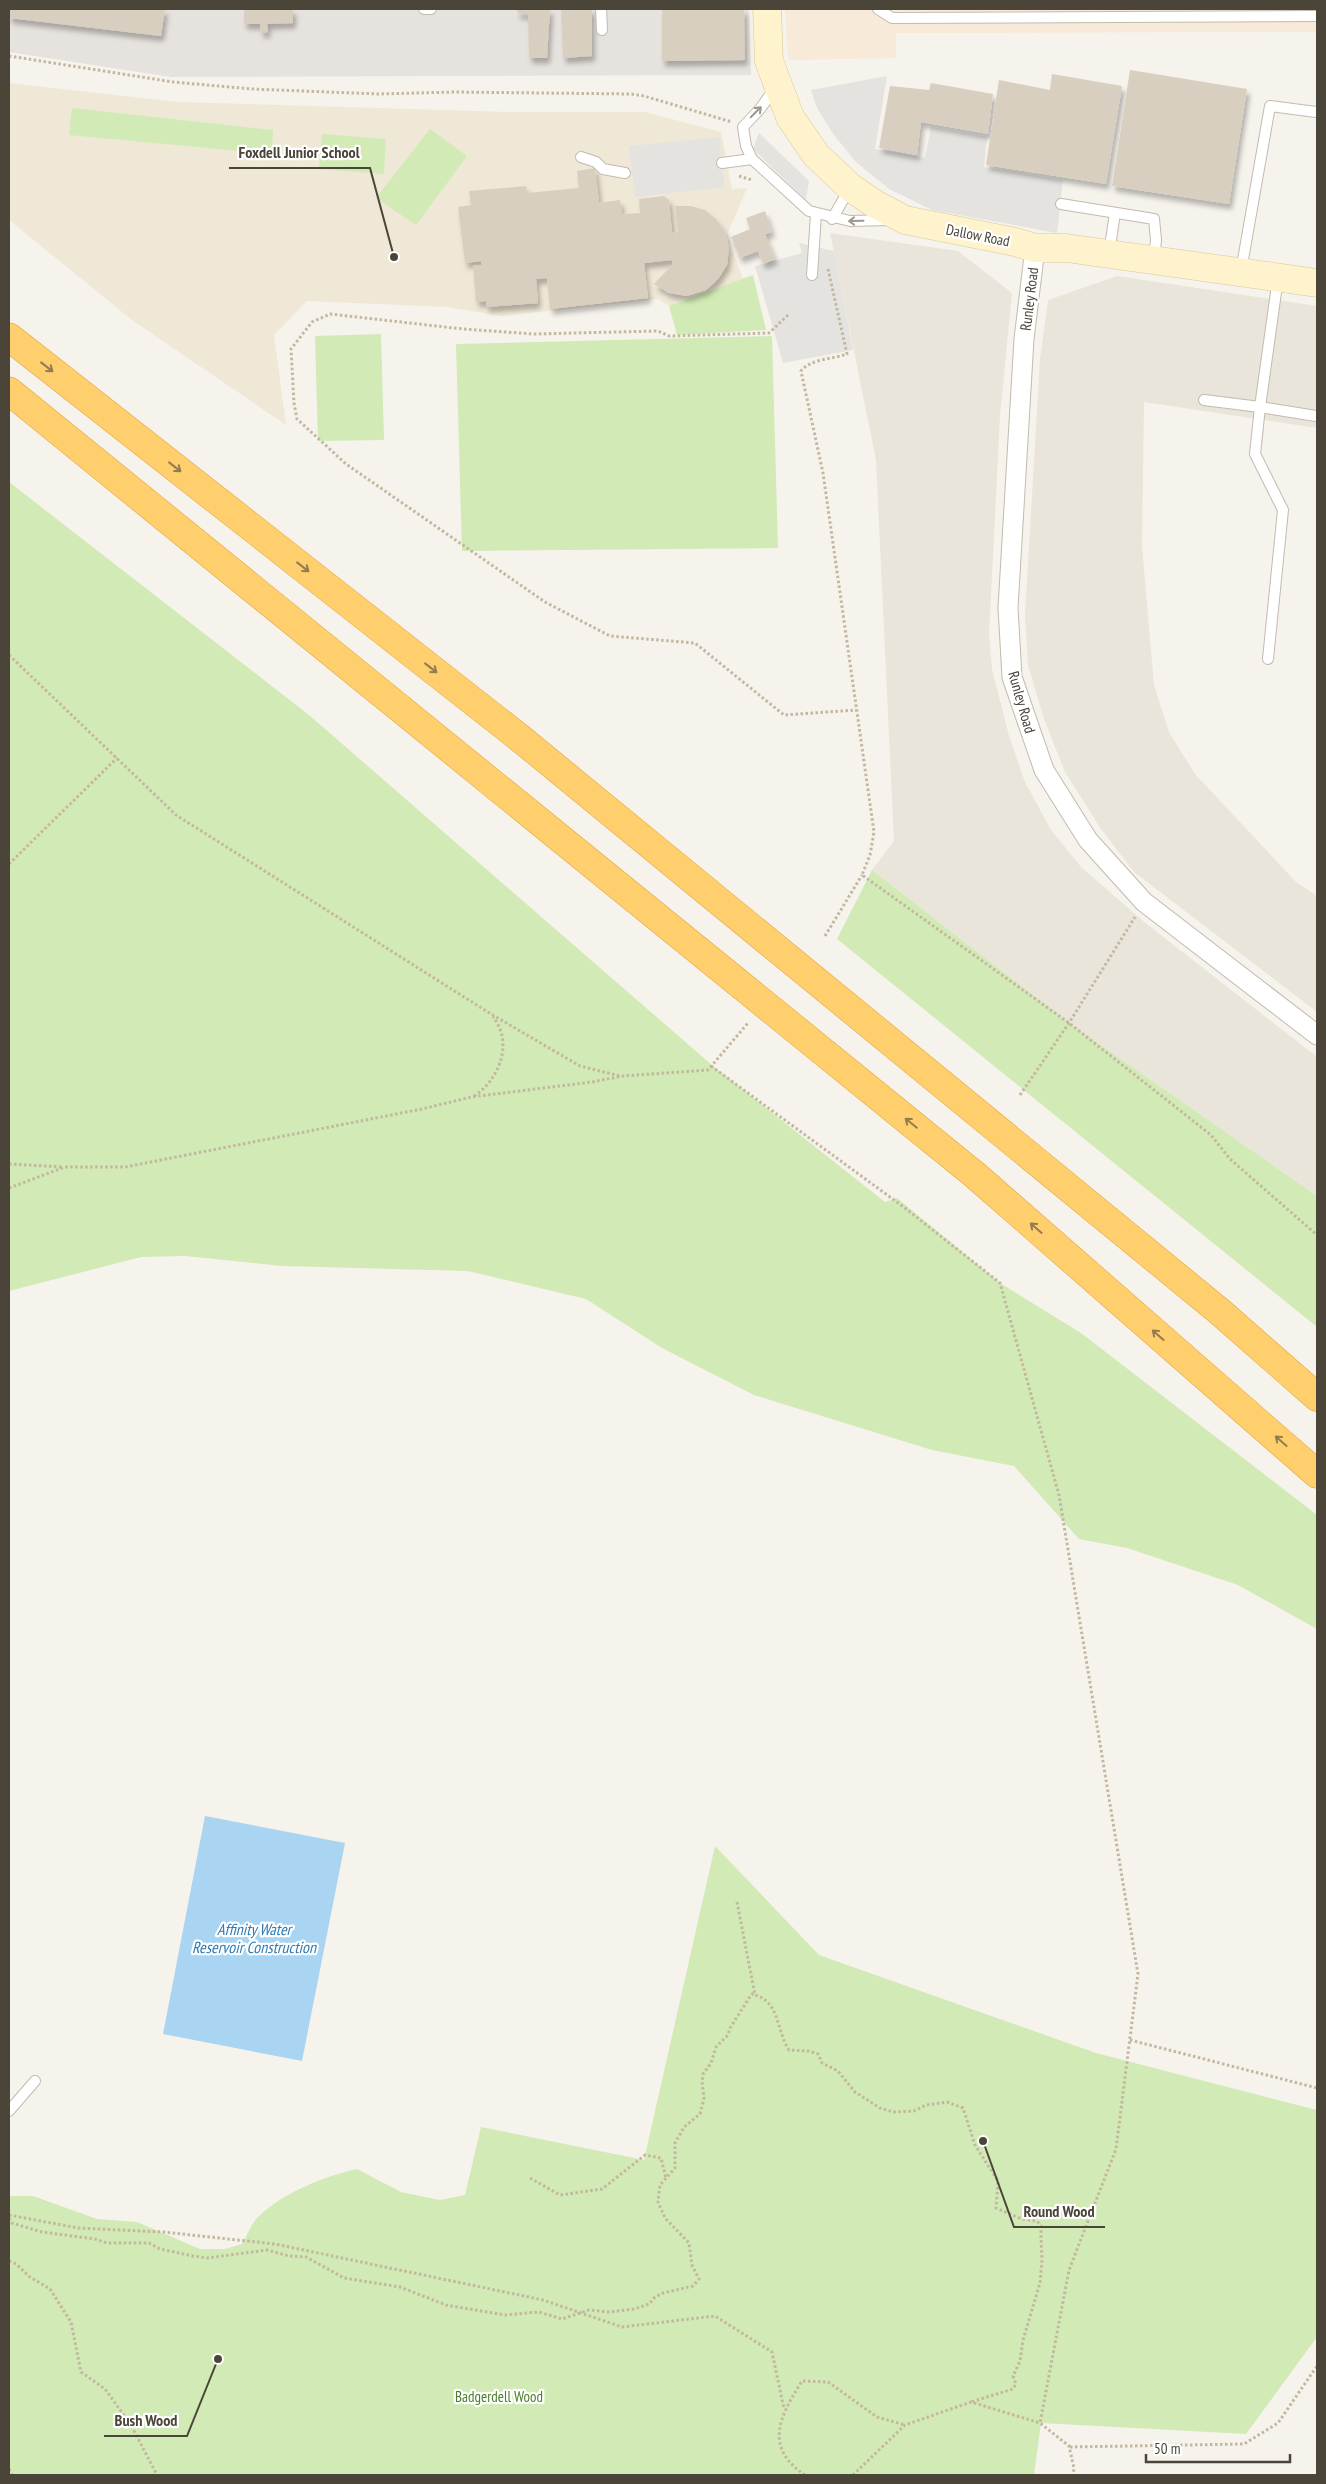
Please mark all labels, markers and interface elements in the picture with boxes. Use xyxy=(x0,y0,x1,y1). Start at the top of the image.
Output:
one-way arrow xyxy=(750,106,763,118)
callout: Foxdell Junior School xyxy=(229,137,370,168)
text: Foxdell Junior School xyxy=(238,142,360,162)
one-way arrow xyxy=(849,216,865,226)
street label: Dallow Road xyxy=(945,220,1011,250)
street label: Runley Road xyxy=(1016,266,1042,332)
one-way arrow xyxy=(40,361,53,372)
one-way arrow xyxy=(168,462,182,472)
one-way arrow xyxy=(296,562,309,573)
one-way arrow xyxy=(424,662,437,673)
street label: Runley Road xyxy=(1004,669,1040,735)
one-way arrow xyxy=(905,1118,918,1129)
one-way arrow xyxy=(1029,1222,1042,1234)
one-way arrow xyxy=(1152,1329,1165,1340)
one-way arrow xyxy=(1274,1436,1287,1447)
water label: Affinity Water Reservoir Construction xyxy=(192,1919,317,1957)
callout: Round Wood xyxy=(1014,2196,1105,2227)
text: Round Wood xyxy=(1023,2201,1095,2221)
park label: Badgerdell Wood xyxy=(455,2387,543,2406)
callout: Bush Wood xyxy=(104,2405,187,2436)
text: Bush Wood xyxy=(115,2410,177,2430)
scale bar xyxy=(1146,2432,1290,2464)
text: 50 m xyxy=(1154,2439,1180,2458)

